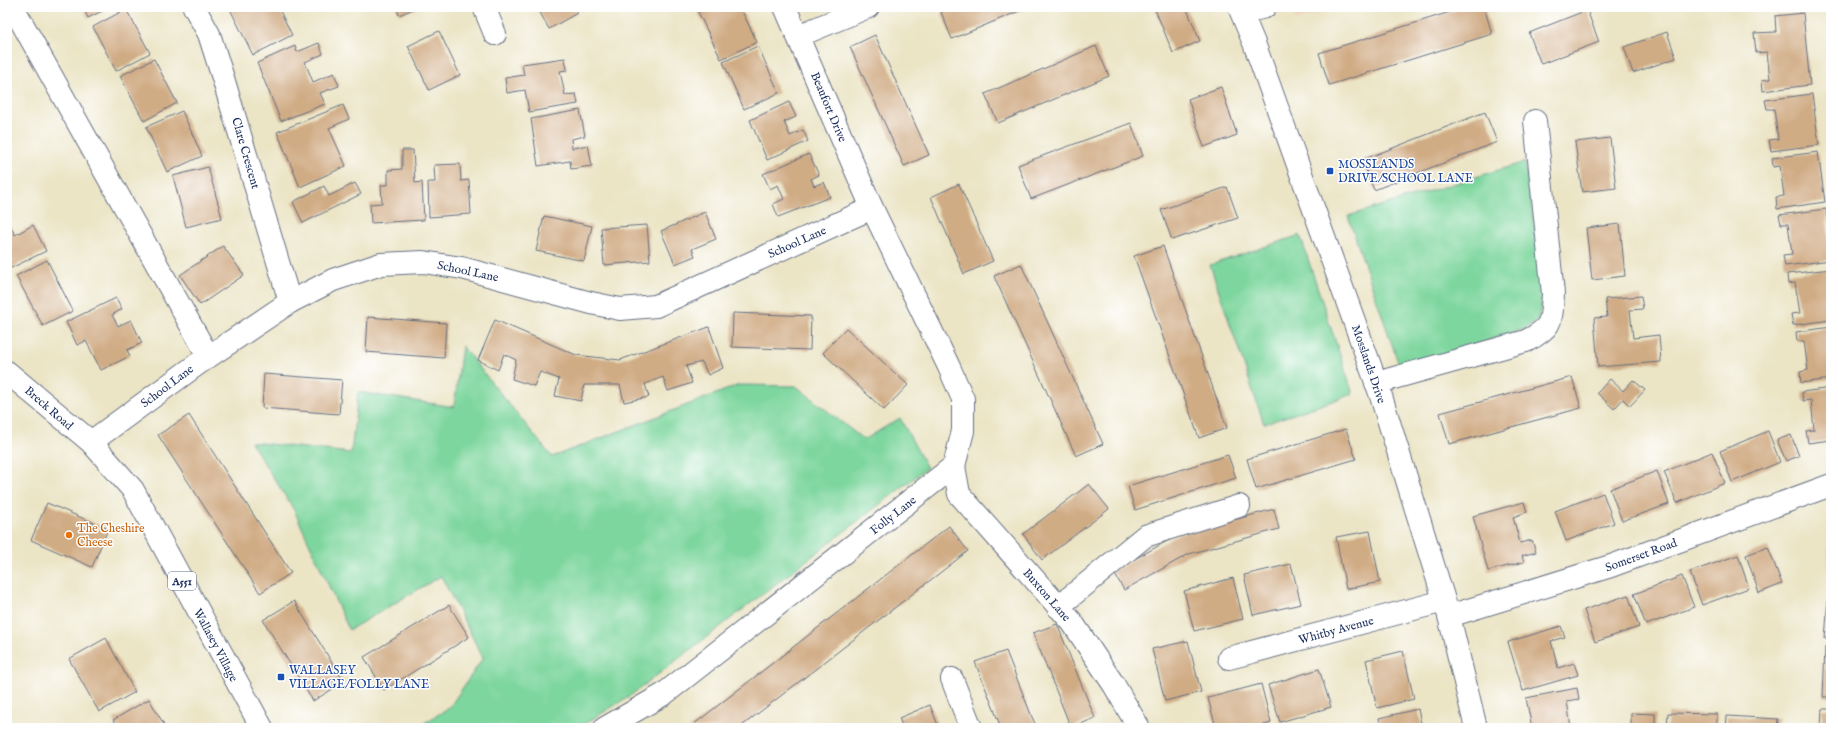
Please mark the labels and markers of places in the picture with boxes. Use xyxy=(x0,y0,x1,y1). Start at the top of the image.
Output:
place label: MOSSLANDS DRIVE/SCHOOL LANE xyxy=(1338,157,1473,186)
marker: MOSSLANDS DRIVE/SCHOOL LANE xyxy=(1325,166,1335,176)
place label: The Cheshire Cheese xyxy=(77,521,145,550)
marker: The Cheshire Cheese xyxy=(64,530,74,540)
place label: WALLASEY VILLAGE/FOLLY LANE xyxy=(288,663,429,692)
marker: WALLASEY VILLAGE/FOLLY LANE xyxy=(276,672,286,682)

